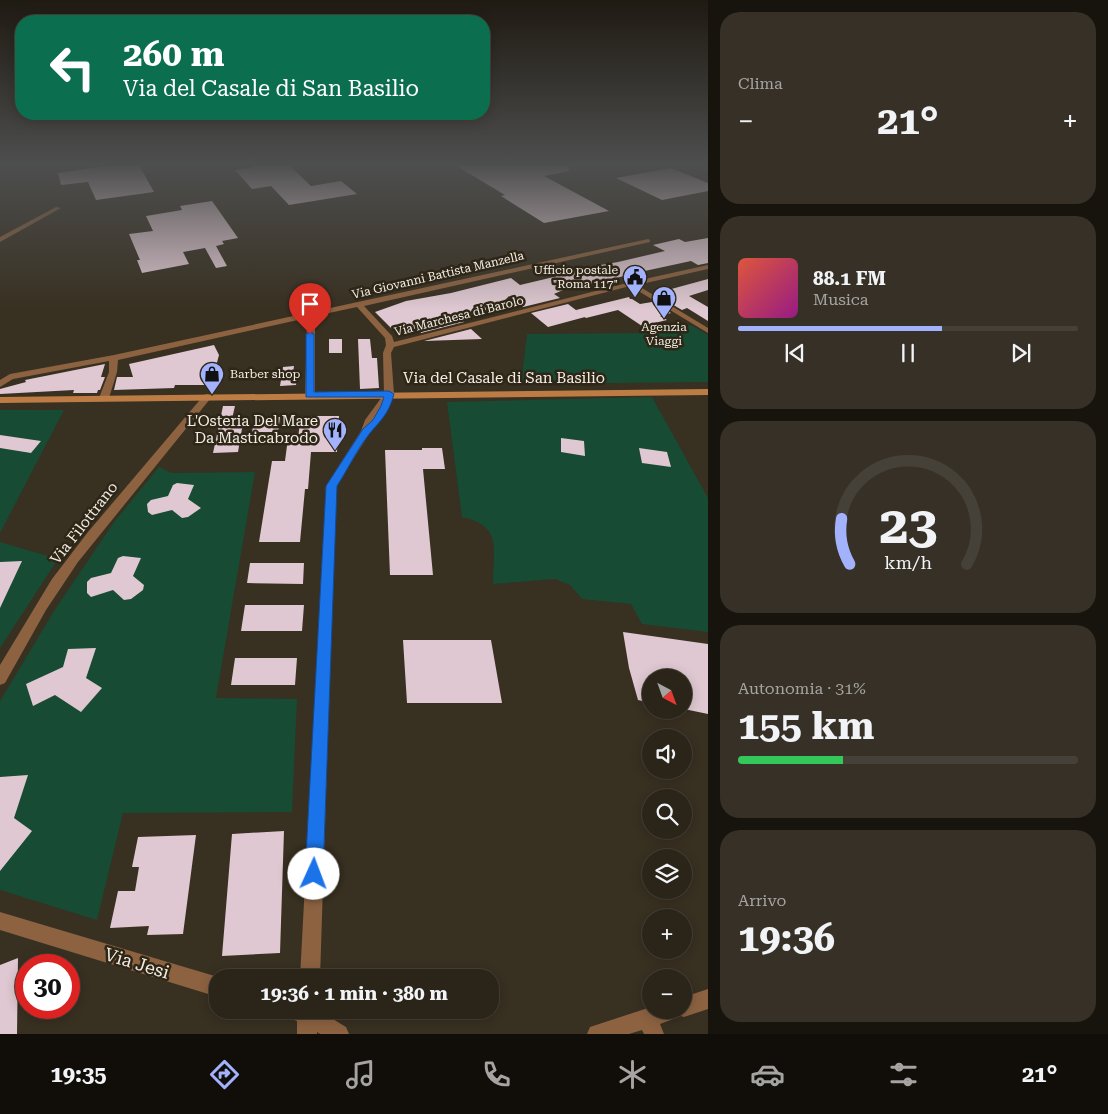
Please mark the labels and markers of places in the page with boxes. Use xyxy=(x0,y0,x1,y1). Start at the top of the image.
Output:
place label: Ufficio postale "Roma 117" xyxy=(534,263,618,291)
public building icon: Ufficio postale "Roma 117" xyxy=(622,264,648,298)
pin xyxy=(289,283,331,334)
shop icon: Agenzia Viaggi xyxy=(651,285,677,319)
place label: Agenzia Viaggi xyxy=(641,320,687,348)
shop icon: Barber shop xyxy=(199,361,225,395)
place label: Barber shop xyxy=(230,367,301,381)
place label: L'Osteria Del Mare Da Masticabrodo xyxy=(187,412,318,447)
restaurant icon: L'Osteria Del Mare Da Masticabrodo xyxy=(322,417,348,451)

